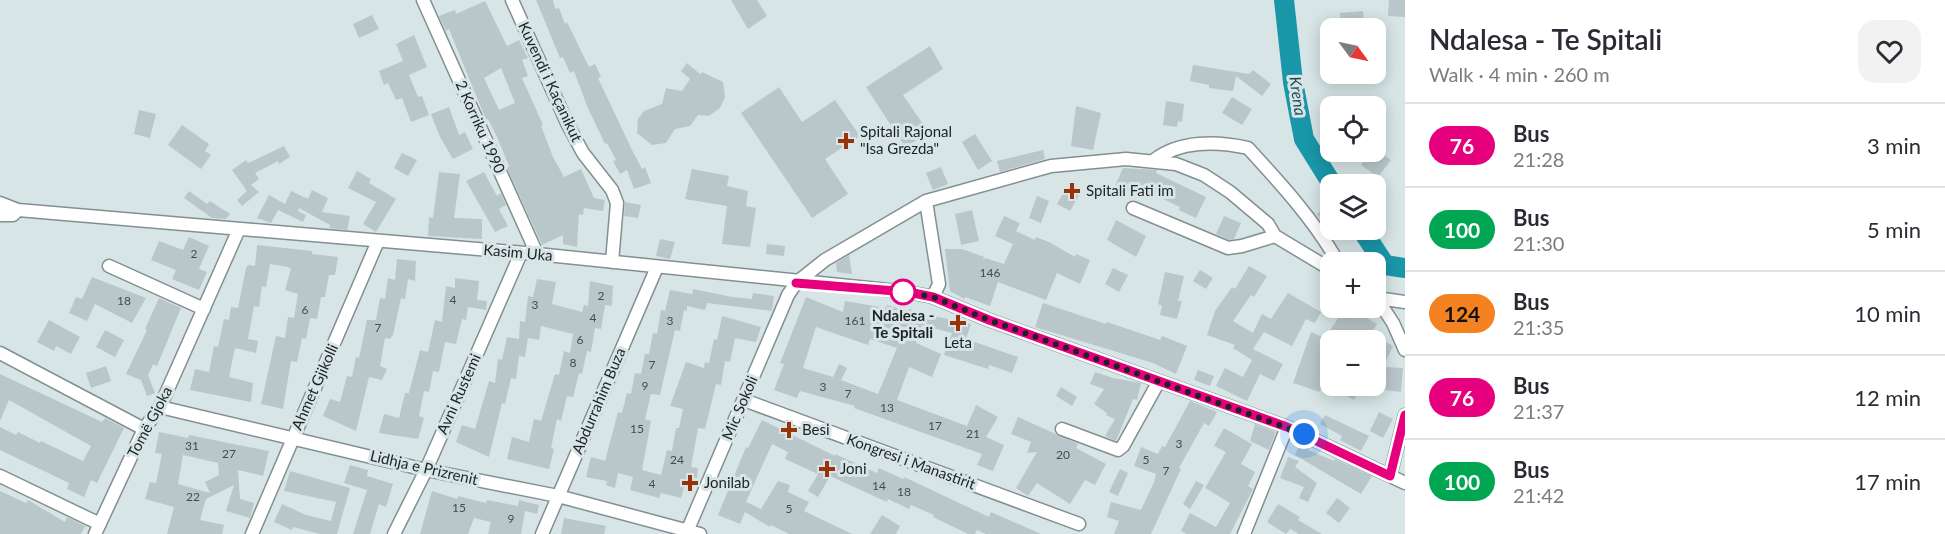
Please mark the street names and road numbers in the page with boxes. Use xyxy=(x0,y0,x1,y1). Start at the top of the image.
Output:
street label: Kuvendi i Kaçanikut xyxy=(515,19,587,145)
street label: 2 Korriku 1990 xyxy=(452,77,510,176)
street label: Kasim Uka xyxy=(483,240,554,264)
street label: Ahmet Gjikolli xyxy=(287,341,341,432)
street label: Abdurrahim Buza xyxy=(568,345,629,457)
street label: Avni Rustemi xyxy=(432,351,484,437)
street label: Mic Sokoli xyxy=(718,373,761,442)
street label: Tomë Gjoka xyxy=(123,383,175,460)
street label: Kongresi i Manastirit xyxy=(845,429,979,493)
street label: Lidhja e Prizrenit xyxy=(369,446,480,488)

